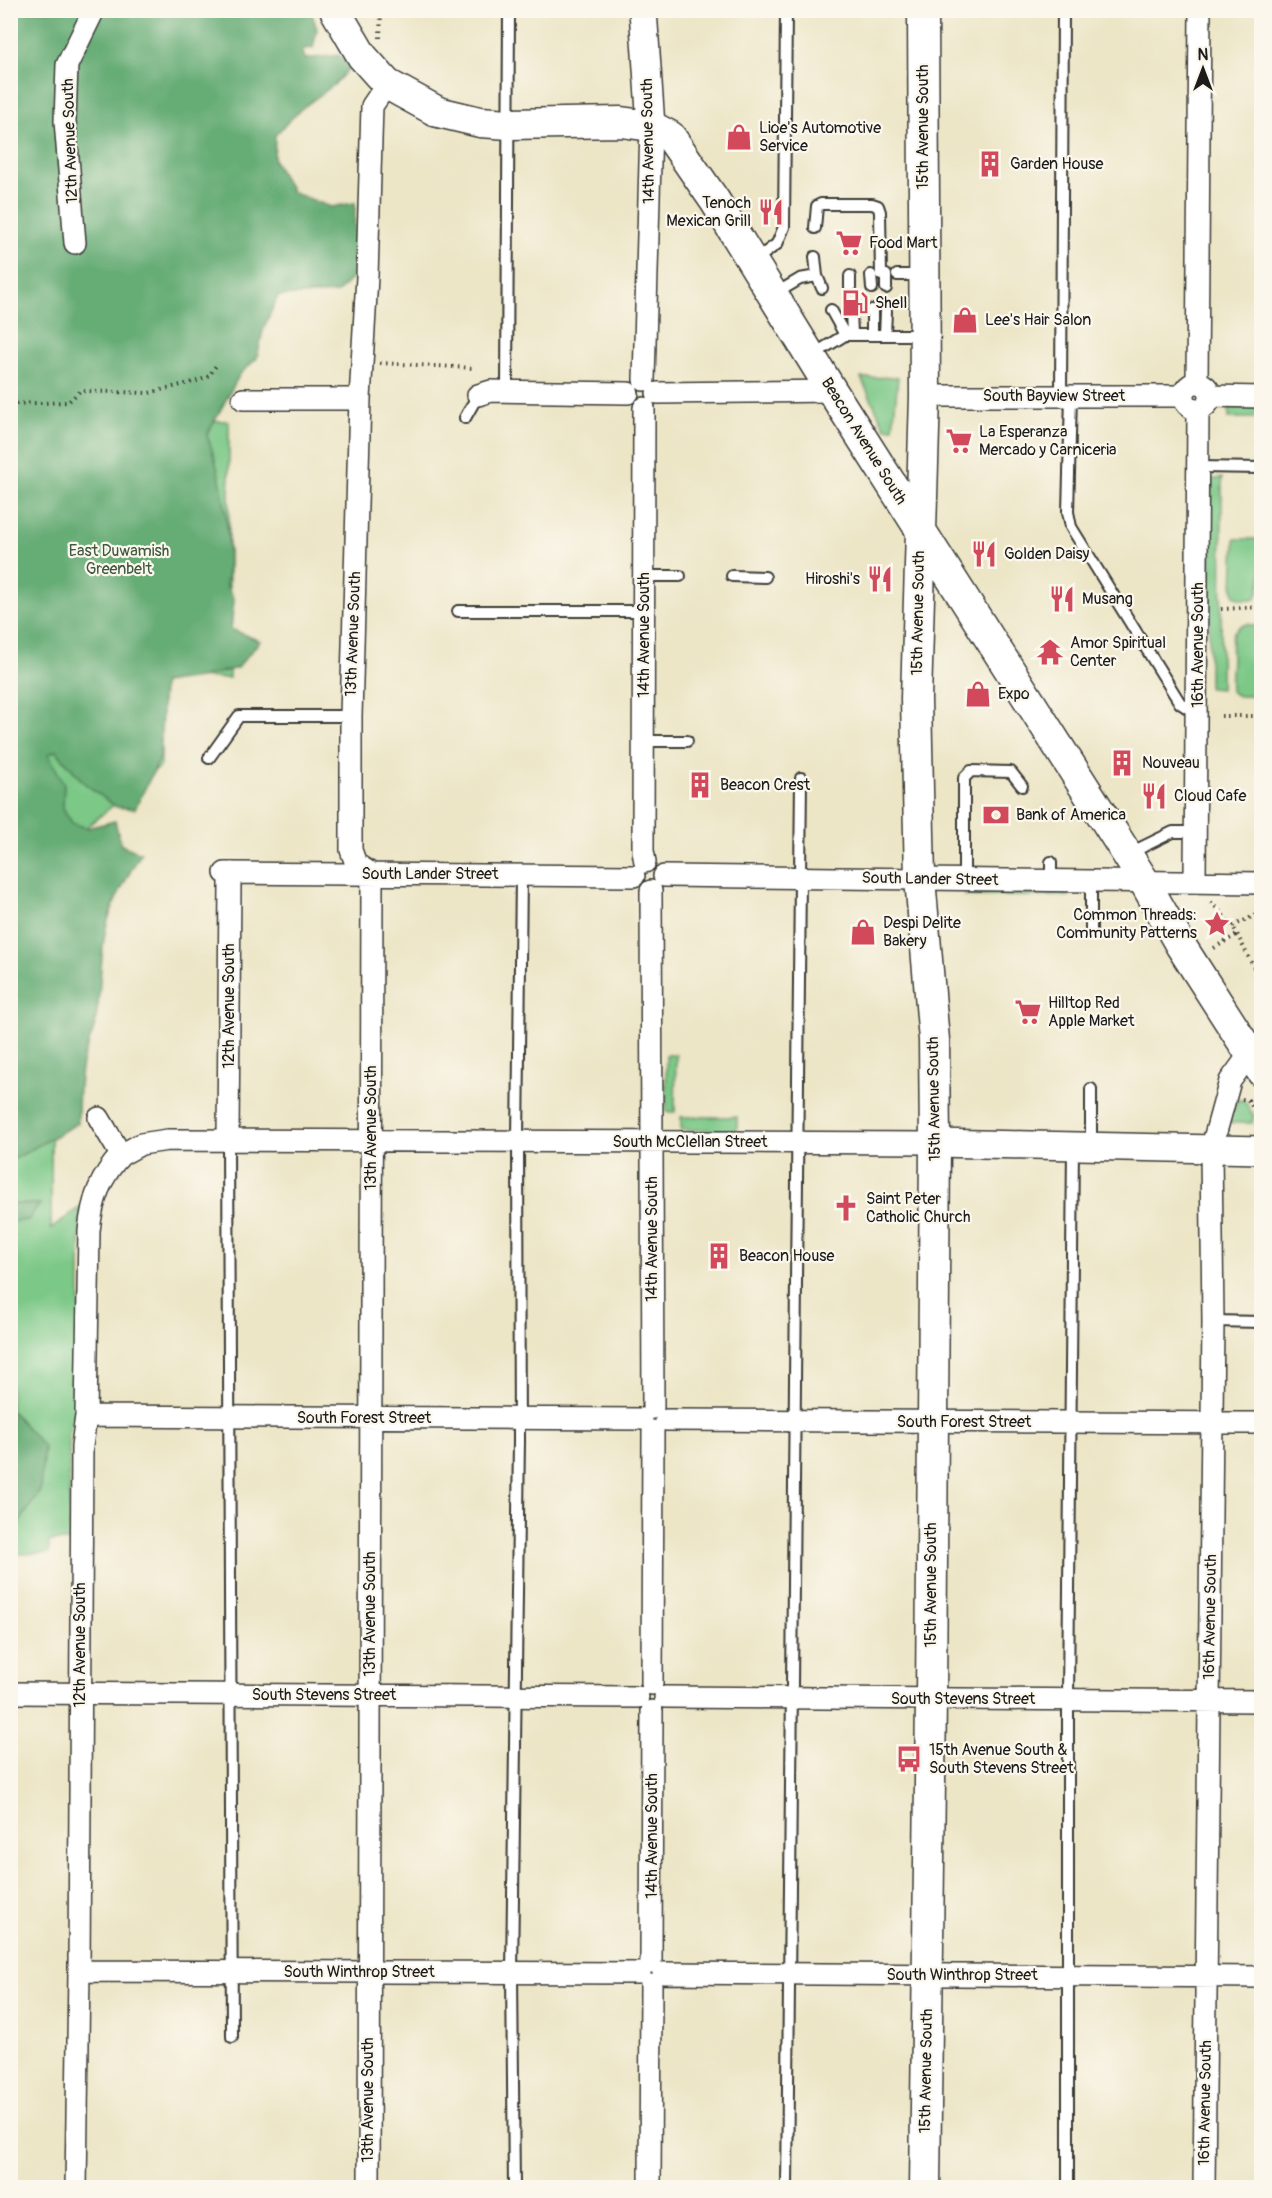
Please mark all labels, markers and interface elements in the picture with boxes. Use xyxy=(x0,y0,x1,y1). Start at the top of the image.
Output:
north arrow xyxy=(1173,39,1233,99)
text: N xyxy=(1198,45,1209,65)
street label: 15th Avenue South xyxy=(913,65,933,189)
street label: 12th Avenue South xyxy=(58,78,82,204)
street label: 14th Avenue South xyxy=(637,78,659,204)
place label: Lioe's Automotive Service xyxy=(759,118,881,156)
shop icon: Lioe's Automotive Service xyxy=(724,122,754,152)
building icon: Garden House xyxy=(975,149,1005,179)
place label: Garden House xyxy=(1010,154,1103,174)
place label: Tenoch Mexican Grill xyxy=(666,193,751,231)
restaurant icon: Tenoch Mexican Grill xyxy=(756,197,786,227)
supermarket icon: Food Mart xyxy=(834,228,864,258)
place label: Food Mart xyxy=(869,233,938,253)
fuel station icon: Shell xyxy=(840,288,870,318)
place label: Shell xyxy=(875,293,907,313)
shop icon: Lee's Hair Salon xyxy=(950,305,980,335)
place label: Lee's Hair Salon xyxy=(985,310,1091,330)
street label: Beacon Avenue South xyxy=(817,374,911,508)
street label: South Bayview Street xyxy=(983,386,1126,406)
place label: La Esperanza Mercado y Carniceria xyxy=(979,422,1117,460)
supermarket icon: La Esperanza Mercado y Carniceria xyxy=(944,426,974,456)
restaurant icon: Golden Daisy xyxy=(969,539,999,569)
park label: East Duwamish Greenbelt xyxy=(69,541,169,579)
place label: Golden Daisy xyxy=(1004,544,1090,564)
street label: 15th Avenue South xyxy=(907,550,929,676)
restaurant icon: Hiroshi's xyxy=(865,564,895,594)
place label: Hiroshi's xyxy=(805,569,860,589)
street label: 13th Avenue South xyxy=(341,571,365,697)
street label: 14th Avenue South xyxy=(634,572,654,698)
street label: 16th Avenue South xyxy=(1188,582,1208,708)
restaurant icon: Musang xyxy=(1047,584,1077,614)
place label: Musang xyxy=(1082,589,1133,609)
place label: Amor Spiritual Center xyxy=(1070,633,1166,671)
temple icon: Amor Spiritual Center xyxy=(1035,637,1065,667)
shop icon: Expo xyxy=(963,679,993,709)
place label: Expo xyxy=(998,684,1030,704)
building icon: Nouveau xyxy=(1107,748,1137,778)
place label: Nouveau xyxy=(1142,753,1200,773)
building icon: Beacon Crest xyxy=(685,770,715,800)
place label: Beacon Crest xyxy=(720,775,811,795)
restaurant icon: Cloud Cafe xyxy=(1139,781,1169,811)
place label: Cloud Cafe xyxy=(1174,786,1246,806)
bank icon: Bank of America xyxy=(981,800,1011,830)
place label: Bank of America xyxy=(1016,805,1126,825)
street label: South Lander Street xyxy=(362,864,499,884)
street label: South Lander Street xyxy=(861,868,999,890)
place label: Common Threads: Community Patterns xyxy=(1056,905,1197,943)
place icon: Common Threads: Community Patterns xyxy=(1202,909,1232,939)
place label: Despi Delite Bakery xyxy=(883,913,961,951)
shop icon: Despi Delite Bakery xyxy=(848,917,878,947)
street label: 12th Avenue South xyxy=(219,943,239,1069)
place label: Hilltop Red Apple Market xyxy=(1048,993,1135,1031)
supermarket icon: Hilltop Red Apple Market xyxy=(1013,997,1043,1027)
street label: 15th Avenue South xyxy=(923,1036,945,1162)
street label: 13th Avenue South xyxy=(361,1065,381,1191)
street label: South McClellan Street xyxy=(612,1132,768,1152)
street label: 14th Avenue South xyxy=(642,1176,662,1302)
place label: Saint Peter Catholic Church xyxy=(866,1189,970,1227)
church icon: Saint Peter Catholic Church xyxy=(831,1193,861,1223)
building icon: Beacon House xyxy=(704,1241,734,1271)
place label: Beacon House xyxy=(739,1246,834,1266)
street label: South Forest Street xyxy=(297,1408,432,1428)
street label: South Forest Street xyxy=(897,1412,1032,1432)
street label: 15th Avenue South xyxy=(921,1523,941,1647)
street label: 13th Avenue South xyxy=(360,1551,380,1677)
street label: 16th Avenue South xyxy=(1199,1554,1221,1680)
street label: 12th Avenue South xyxy=(70,1582,90,1708)
street label: South Stevens Street xyxy=(252,1685,397,1705)
street label: South Stevens Street xyxy=(891,1689,1036,1709)
place label: 15th Avenue South & South Stevens Street xyxy=(929,1740,1074,1778)
bus stop icon: 15th Avenue South & South Stevens Street xyxy=(894,1744,924,1774)
street label: 14th Avenue South xyxy=(642,1773,662,1899)
street label: South Winthrop Street xyxy=(283,1962,435,1982)
street label: South Winthrop Street xyxy=(886,1965,1038,1985)
street label: 15th Avenue South xyxy=(915,2008,937,2134)
street label: 13th Avenue South xyxy=(358,2037,378,2163)
street label: 16th Avenue South xyxy=(1194,2040,1216,2166)

